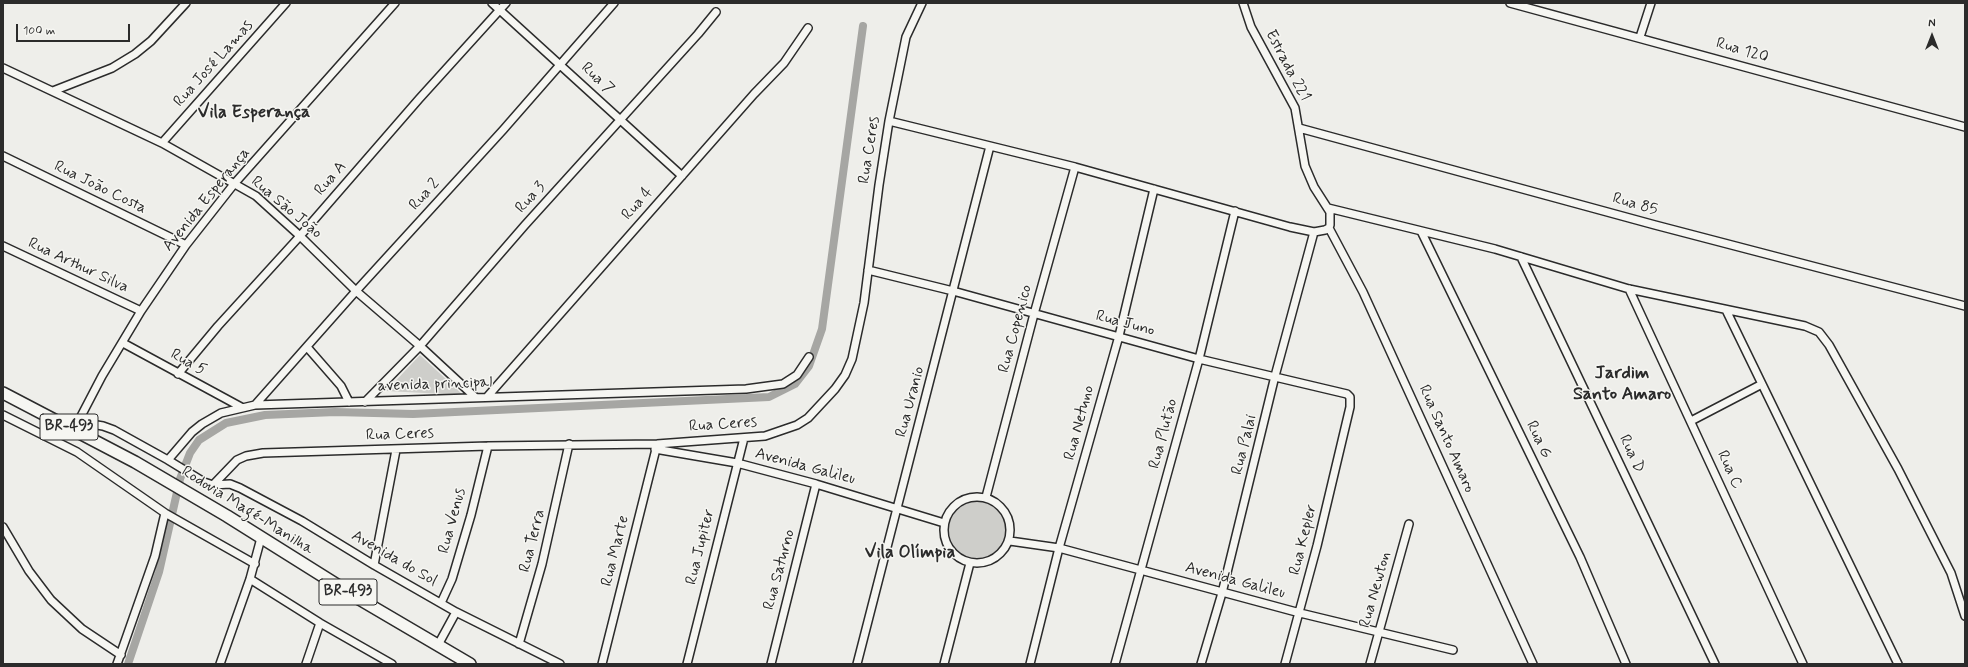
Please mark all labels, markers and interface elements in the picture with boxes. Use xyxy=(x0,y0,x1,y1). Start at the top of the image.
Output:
scale bar xyxy=(18,16,132,42)
north arrow xyxy=(1912,16,1952,56)
street label: Rua José Lamas xyxy=(170,17,258,111)
text: N xyxy=(1928,17,1936,31)
text: 100 m xyxy=(23,23,55,39)
street label: Estrada 221 xyxy=(1260,27,1314,105)
street label: Rua 120 xyxy=(1713,34,1771,68)
street label: Rua 7 xyxy=(576,59,618,99)
district label: Vila Esperança xyxy=(198,102,310,124)
street label: Rua Ceres xyxy=(855,115,885,185)
street label: Avenida Esperança xyxy=(159,144,255,256)
street label: Rua João Costa xyxy=(51,157,149,219)
street label: Rua A xyxy=(311,158,351,200)
street label: Rua São João xyxy=(246,173,326,243)
street label: Rua 2 xyxy=(406,175,444,215)
street label: Rua 3 xyxy=(512,178,550,218)
street label: Rua 4 xyxy=(618,183,658,225)
street label: Rua 85 xyxy=(1610,189,1660,221)
street label: Rua Arthur Silva xyxy=(25,234,131,298)
street label: Rua Copenico xyxy=(995,283,1037,375)
street label: Rua Juno xyxy=(1093,307,1157,341)
street label: Rua 5 xyxy=(167,345,209,381)
district label: Jardim Santo Amaro xyxy=(1573,363,1671,406)
street label: Rua Uranio xyxy=(892,364,930,440)
street label: avenida principal xyxy=(377,373,493,397)
street label: Rua Santo Amaro xyxy=(1414,382,1478,496)
street label: Rua Netuno xyxy=(1061,383,1099,463)
street label: Rua Plutão xyxy=(1145,397,1183,471)
street label: Rua Ceres xyxy=(688,413,758,437)
street label: Rua Palai xyxy=(1228,413,1262,477)
road number: BR-493 xyxy=(40,414,98,440)
street label: Rua G xyxy=(1521,418,1555,462)
street label: Rua Ceres xyxy=(366,424,434,446)
street label: Rua D xyxy=(1614,432,1648,476)
street label: Avenida Galileu xyxy=(753,444,857,490)
street label: Rua C xyxy=(1712,448,1746,492)
street label: Rodovia Magé-Manilha xyxy=(177,463,317,559)
street label: Rua Venus xyxy=(435,486,471,556)
street label: Rua Kepler xyxy=(1286,503,1322,577)
street label: Rua Terra xyxy=(516,507,550,575)
street label: Rua Jupiter xyxy=(682,507,720,587)
street label: Rua Marte xyxy=(598,514,634,588)
street label: Avenida do Sol xyxy=(348,527,440,591)
street label: Rua Saturno xyxy=(760,528,800,612)
district label: Vila Olímpia xyxy=(865,542,955,564)
street label: Rua Newton xyxy=(1356,550,1396,630)
street label: Avenida Galileu xyxy=(1183,558,1287,604)
road number: BR-493 xyxy=(319,579,377,605)

